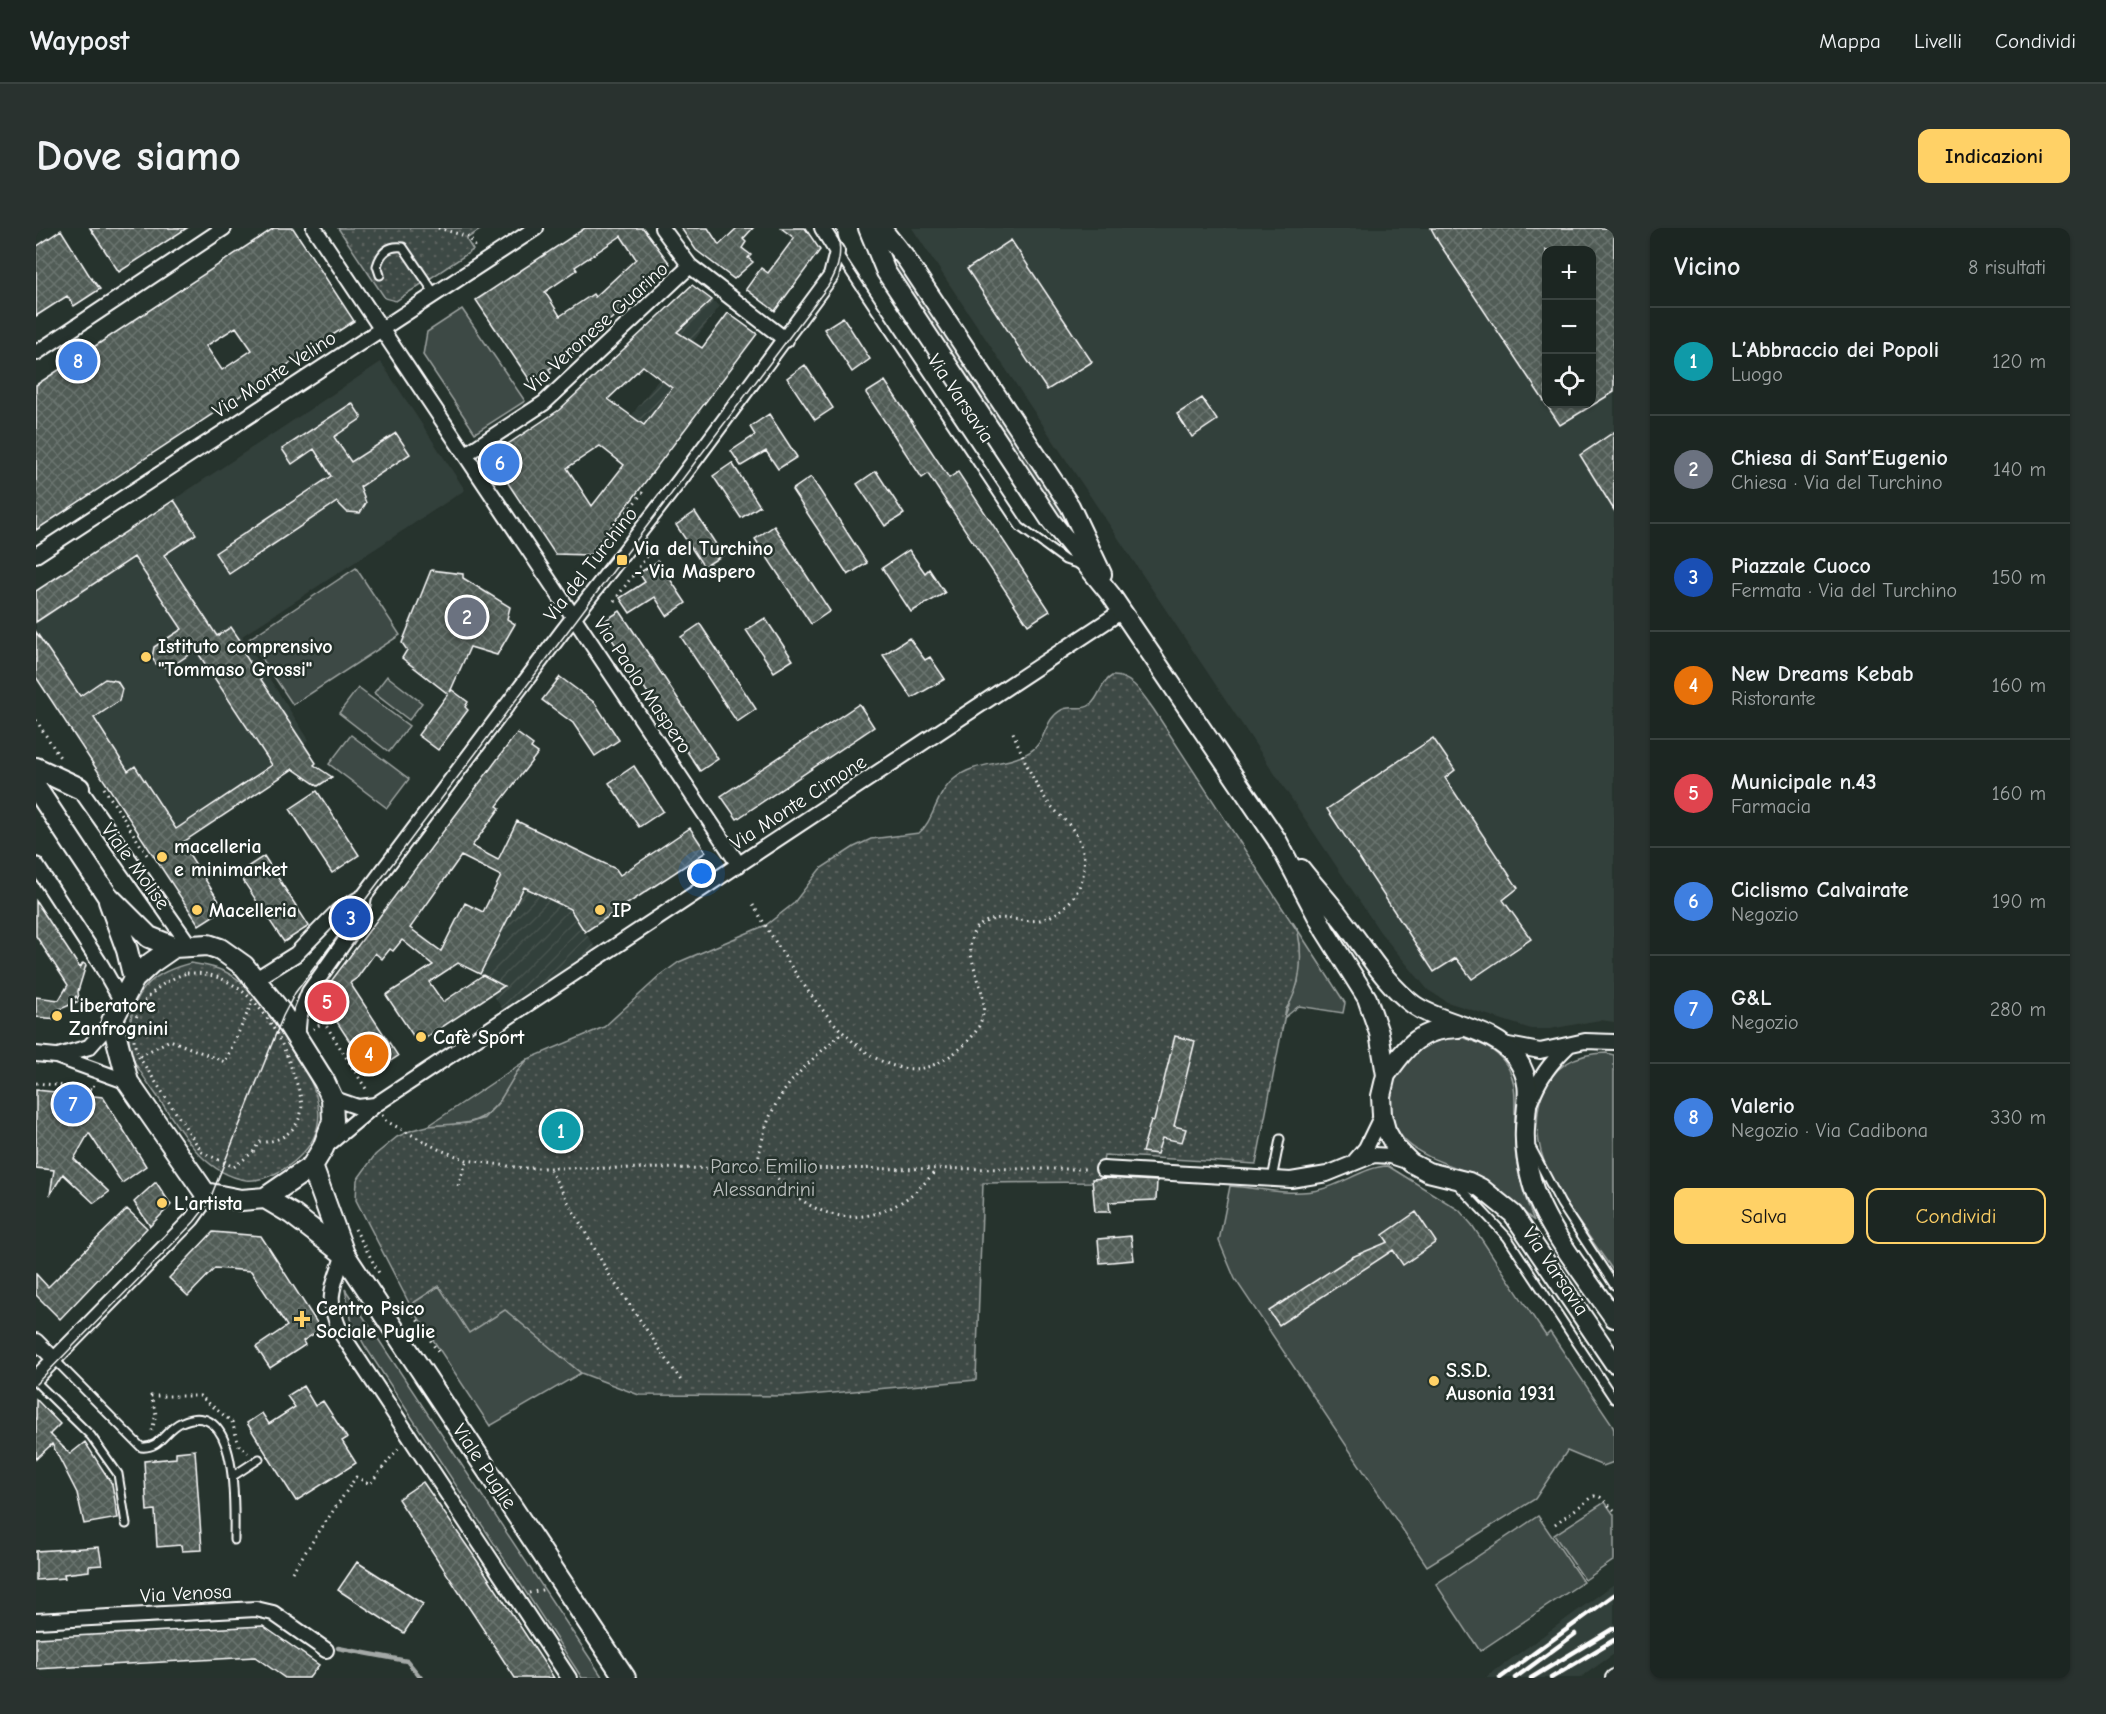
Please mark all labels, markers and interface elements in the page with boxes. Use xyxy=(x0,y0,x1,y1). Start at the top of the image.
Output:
text: Waypost xyxy=(30,25,130,57)
text: Mappa xyxy=(1819,29,1881,53)
text: Livelli xyxy=(1914,29,1962,53)
text: Condividi xyxy=(1995,29,2076,53)
button: Indicazioni xyxy=(1918,129,2070,183)
text: Dove siamo xyxy=(36,132,241,181)
map controls xyxy=(1542,246,1596,408)
button: + xyxy=(1542,246,1596,300)
text: Vicino xyxy=(1674,252,1740,282)
text: 8 risultati xyxy=(1968,256,2046,279)
street label: Via Veronese Guarino xyxy=(520,257,673,398)
button: − xyxy=(1542,300,1596,354)
street label: Via Monte Velino xyxy=(208,326,340,423)
text: L’Abbraccio dei Popoli xyxy=(1731,337,1939,363)
pin: 8 xyxy=(58,338,98,384)
street label: Via Varsavia xyxy=(923,350,999,447)
text: 1 xyxy=(1690,350,1697,373)
text: 120 m xyxy=(1992,350,2046,373)
button: locate xyxy=(1542,354,1596,408)
text: Luogo xyxy=(1731,363,1783,386)
pin: 6 xyxy=(480,440,520,486)
text: Chiesa di Sant’Eugenio xyxy=(1731,445,1948,471)
text: 2 xyxy=(1689,458,1698,481)
text: 140 m xyxy=(1993,458,2046,481)
text: Chiesa · Via del Turchino xyxy=(1731,471,1943,494)
street label: Via del Turchino xyxy=(539,503,642,626)
place label: Via del Turchino - Via Maspero xyxy=(634,537,773,583)
marker: Via del Turchino - Via Maspero xyxy=(615,553,629,567)
text: Piazzale Cuoco xyxy=(1731,553,1871,579)
text: 3 xyxy=(1689,566,1698,589)
text: 150 m xyxy=(1992,566,2046,589)
text: Fermata · Via del Turchino xyxy=(1731,579,1957,602)
pin: 2 xyxy=(448,594,486,640)
street label: Via Paolo Maspero xyxy=(588,613,697,758)
place label: Istituto comprensivo "Tommaso Grossi" xyxy=(158,635,333,681)
marker: Istituto comprensivo "Tommaso Grossi" xyxy=(139,650,153,664)
text: New Dreams Kebab xyxy=(1731,661,1914,687)
text: 4 xyxy=(1689,674,1698,697)
text: 160 m xyxy=(1992,674,2046,697)
text: Ristorante xyxy=(1731,687,1816,710)
street label: Via Monte Cimone xyxy=(726,750,871,855)
text: Municipale n.43 xyxy=(1731,769,1877,795)
text: 5 xyxy=(1688,782,1699,805)
text: 160 m xyxy=(1992,782,2046,805)
text: Farmacia xyxy=(1731,795,1811,818)
street label: Viale Molise xyxy=(97,819,175,914)
place label: macelleria e minimarket xyxy=(174,835,288,881)
marker: macelleria e minimarket xyxy=(155,850,169,864)
your location xyxy=(687,859,716,888)
text: Ciclismo Calvairate xyxy=(1731,877,1908,903)
text: 6 xyxy=(1688,890,1699,913)
text: 190 m xyxy=(1992,890,2046,913)
pin: 3 xyxy=(332,896,370,940)
place label: Macelleria xyxy=(209,899,297,922)
place label: IP xyxy=(612,899,631,922)
marker: Macelleria xyxy=(190,903,204,917)
marker: IP xyxy=(593,903,607,917)
text: Negozio xyxy=(1731,903,1799,926)
pin: 5 xyxy=(308,980,346,1024)
text: G&L xyxy=(1731,985,1772,1011)
place label: Liberatore Zanfrognini xyxy=(69,994,168,1040)
text: 7 xyxy=(1689,998,1698,1021)
text: 280 m xyxy=(1990,998,2046,1021)
marker: Liberatore Zanfrognini xyxy=(50,1009,64,1023)
text: Negozio xyxy=(1731,1011,1799,1034)
place label: Cafè Sport xyxy=(433,1026,525,1049)
marker: Cafè Sport xyxy=(414,1030,428,1044)
pin: 4 xyxy=(350,1032,388,1076)
pin: 7 xyxy=(54,1082,93,1126)
text: Valerio xyxy=(1731,1093,1795,1119)
text: 8 xyxy=(1688,1106,1699,1129)
text: 330 m xyxy=(1990,1106,2046,1129)
pin: 1 xyxy=(542,1108,580,1154)
text: Negozio · Via Cadibona xyxy=(1731,1119,1928,1142)
park label: Parco Emilio Alessandrini xyxy=(710,1155,818,1201)
button: Salva xyxy=(1674,1188,1854,1244)
button: Condividi xyxy=(1866,1188,2046,1244)
place label: L'artista xyxy=(174,1192,243,1215)
marker: L'artista xyxy=(155,1196,169,1210)
street label: Via Varsavia xyxy=(1518,1223,1594,1320)
place label: Centro Psico Sociale Puglie xyxy=(316,1297,435,1343)
marker: Centro Psico Sociale Puglie xyxy=(293,1310,311,1328)
place label: S.S.D. Ausonia 1931 xyxy=(1446,1359,1555,1405)
marker: S.S.D. Ausonia 1931 xyxy=(1427,1374,1441,1388)
street label: Viale Puglie xyxy=(448,1419,521,1513)
street label: Via Venosa xyxy=(140,1580,233,1607)

